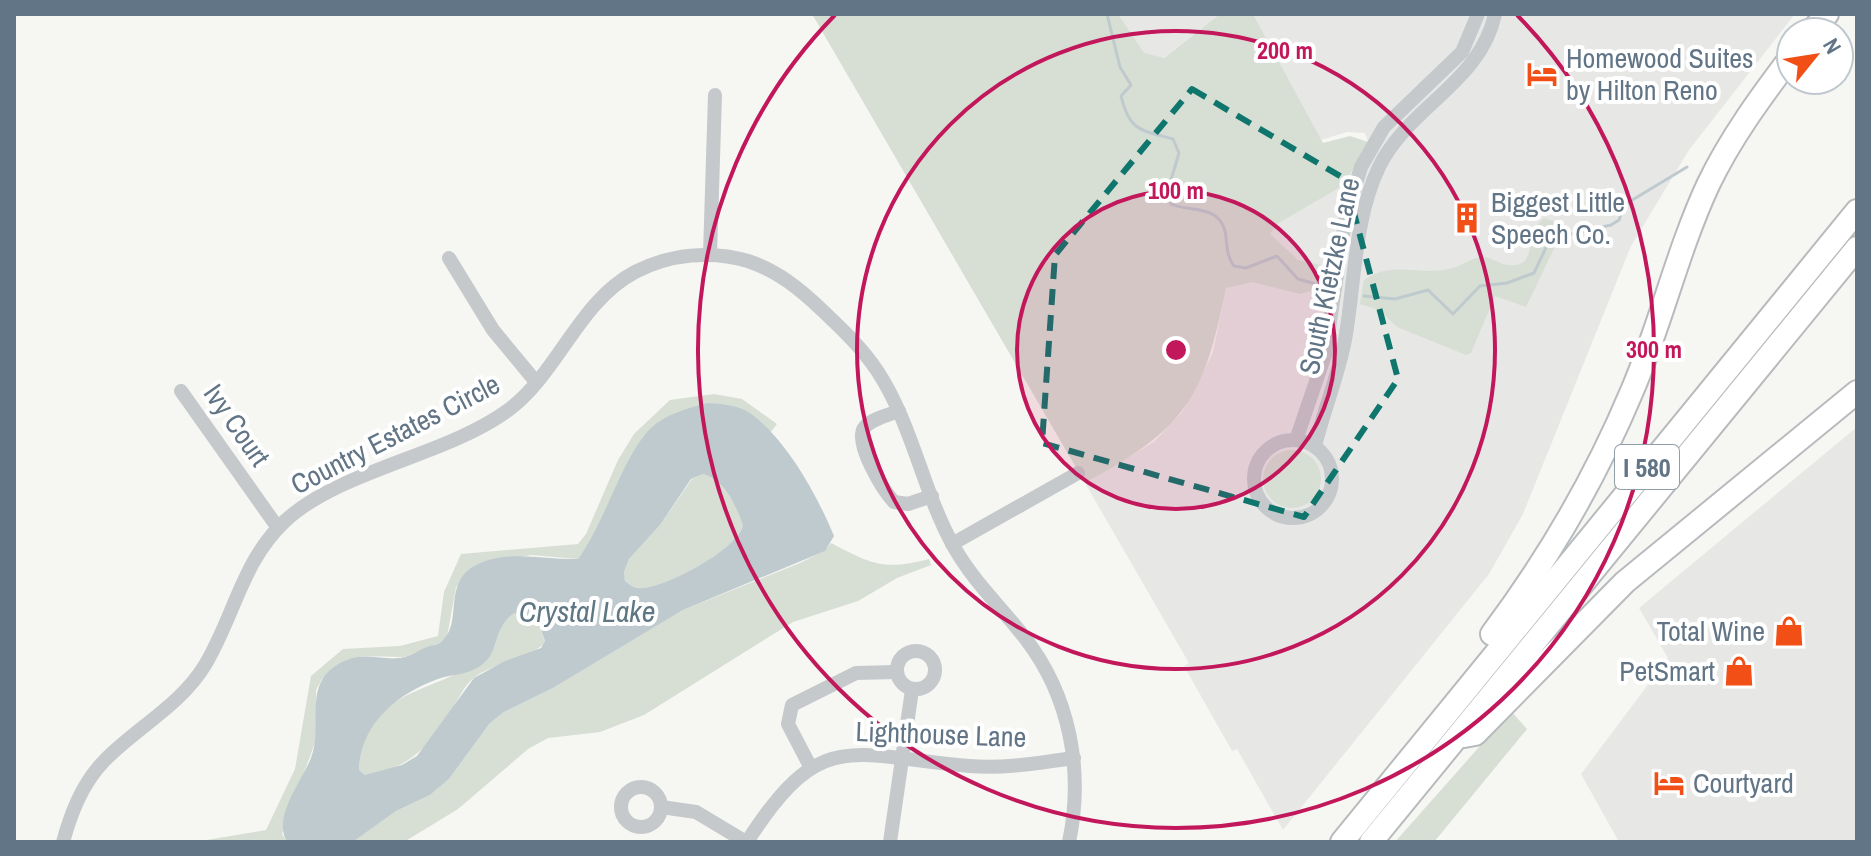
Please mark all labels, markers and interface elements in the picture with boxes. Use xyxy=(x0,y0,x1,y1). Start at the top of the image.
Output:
north arrow xyxy=(1775,16,1855,96)
text: N xyxy=(1816,33,1849,59)
text: 200 m xyxy=(1257,34,1313,66)
place label: Homewood Suites by Hilton Reno xyxy=(1566,39,1754,109)
hotel icon: Homewood Suites by Hilton Reno xyxy=(1525,57,1559,91)
text: 100 m xyxy=(1148,174,1204,206)
street label: South Kietzke Lane xyxy=(1290,174,1368,378)
place label: Biggest Little Speech Co. xyxy=(1491,183,1625,253)
building icon: Biggest Little Speech Co. xyxy=(1450,201,1484,235)
text: 300 m xyxy=(1626,333,1682,365)
centre of rings xyxy=(1162,336,1190,364)
street label: Country Estates Circle xyxy=(284,365,506,503)
street label: Ivy Court xyxy=(195,376,279,474)
road number: I 580 xyxy=(1615,445,1679,489)
water label: Crystal Lake xyxy=(519,591,655,631)
place label: Total Wine xyxy=(1657,612,1765,650)
shop icon: Total Wine xyxy=(1772,614,1806,648)
place label: PetSmart xyxy=(1619,652,1715,690)
shop icon: PetSmart xyxy=(1722,654,1756,688)
street label: Lighthouse Lane xyxy=(855,712,1027,756)
place label: Courtyard xyxy=(1693,764,1794,802)
hotel icon: Courtyard xyxy=(1652,766,1686,800)

